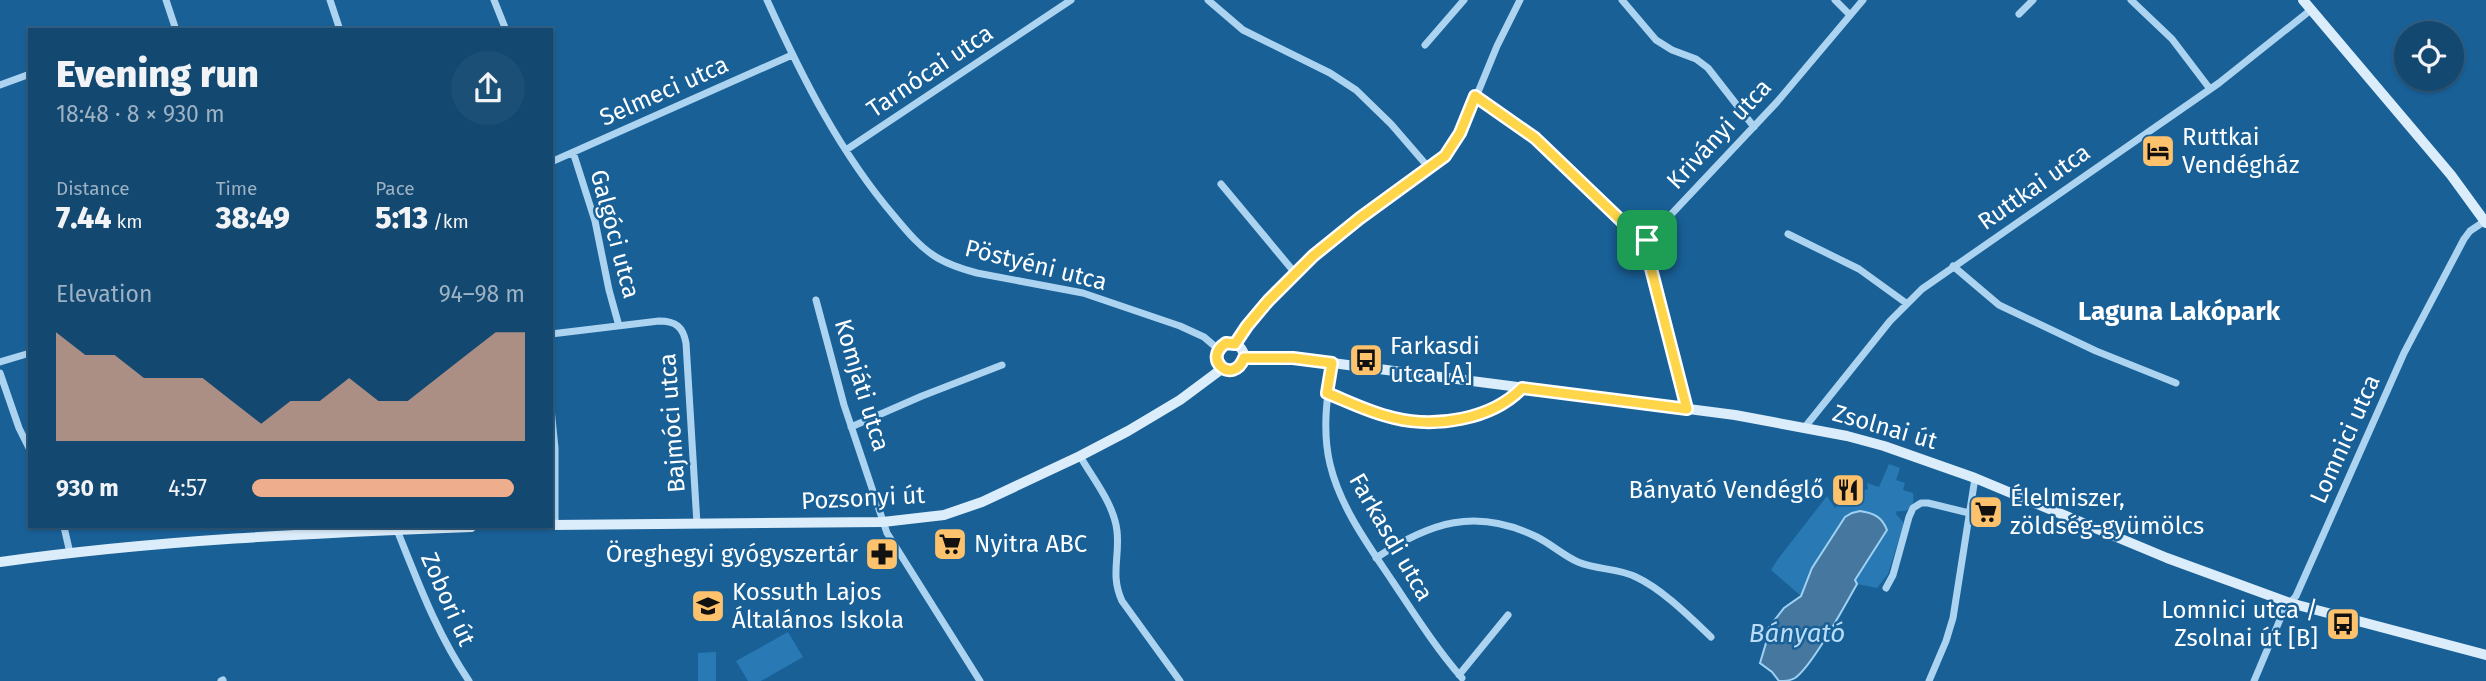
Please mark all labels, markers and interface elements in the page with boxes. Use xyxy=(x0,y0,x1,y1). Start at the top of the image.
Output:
street label: Tarnócai utca xyxy=(862,19,998,123)
map controls xyxy=(2394,21,2464,91)
button: locate xyxy=(2394,21,2464,91)
street label: Selmeci utca xyxy=(595,50,733,132)
text: Evening run xyxy=(56,51,259,97)
button: share xyxy=(451,51,525,125)
street label: Kriványi utca xyxy=(1661,73,1777,195)
text: 18:48 · 8 × 930 m xyxy=(56,100,225,128)
place label: Ruttkai Vendégház xyxy=(2182,123,2299,179)
hotel icon: Ruttkai Vendégház xyxy=(2139,132,2177,170)
street label: Ruttkai utca xyxy=(1973,138,2095,236)
street label: Galgóci utca xyxy=(584,166,646,302)
text: Distance xyxy=(56,177,130,200)
text: Time xyxy=(216,177,257,200)
text: Pace xyxy=(375,177,415,200)
text: 7.44 xyxy=(56,200,111,236)
text: 38:49 xyxy=(216,200,290,236)
text: 5:13 xyxy=(375,200,428,236)
text: km xyxy=(111,210,142,233)
text: /km xyxy=(428,210,469,233)
pin xyxy=(1617,210,1677,270)
icon: arrive xyxy=(1628,221,1666,259)
street label: Pöstyéni utca xyxy=(962,234,1110,296)
text: Elevation xyxy=(56,280,152,308)
text: 94–98 m xyxy=(439,280,525,308)
district label: Laguna Lakópark xyxy=(2078,296,2281,327)
street label: Komjáti utca xyxy=(829,316,895,454)
place label: Farkasdi utca [A] xyxy=(1390,332,1480,388)
bus stop icon: Farkasdi utca [A] xyxy=(1347,341,1385,379)
street label: Bajmóci utca xyxy=(653,352,691,494)
street label: Lomnici utca xyxy=(2304,370,2386,508)
street label: Zsolnai út xyxy=(1830,399,1941,455)
street label: Farkasdi utca xyxy=(1343,468,1439,606)
restaurant icon: Bányató Vendéglő xyxy=(1829,471,1867,509)
text: 930 m xyxy=(56,474,119,502)
text: 4:57 xyxy=(168,474,207,502)
place label: Bányató Vendéglő xyxy=(1629,476,1824,504)
street label: Pozsonyi út xyxy=(800,481,926,515)
place label: Élelmiszer, zöldség-gyümölcs xyxy=(2010,483,2204,540)
supermarket icon: Élelmiszer, zöldség-gyümölcs xyxy=(1967,493,2005,531)
supermarket icon: Nyitra ABC xyxy=(931,525,969,563)
place label: Nyitra ABC xyxy=(974,530,1087,558)
pharmacy icon: Öreghegyi gyógyszertár xyxy=(863,535,901,573)
place label: Öreghegyi gyógyszertár xyxy=(606,540,859,568)
street label: Zobori út xyxy=(415,548,481,650)
place label: Kossuth Lajos Általános Iskola xyxy=(732,578,904,634)
school or university icon: Kossuth Lajos Általános Iskola xyxy=(689,587,727,625)
place label: Lomnici utca / Zsolnai út [B] xyxy=(2161,596,2318,652)
bus stop icon: Lomnici utca / Zsolnai út [B] xyxy=(2324,605,2362,643)
water label: Bányató xyxy=(1749,618,1845,649)

